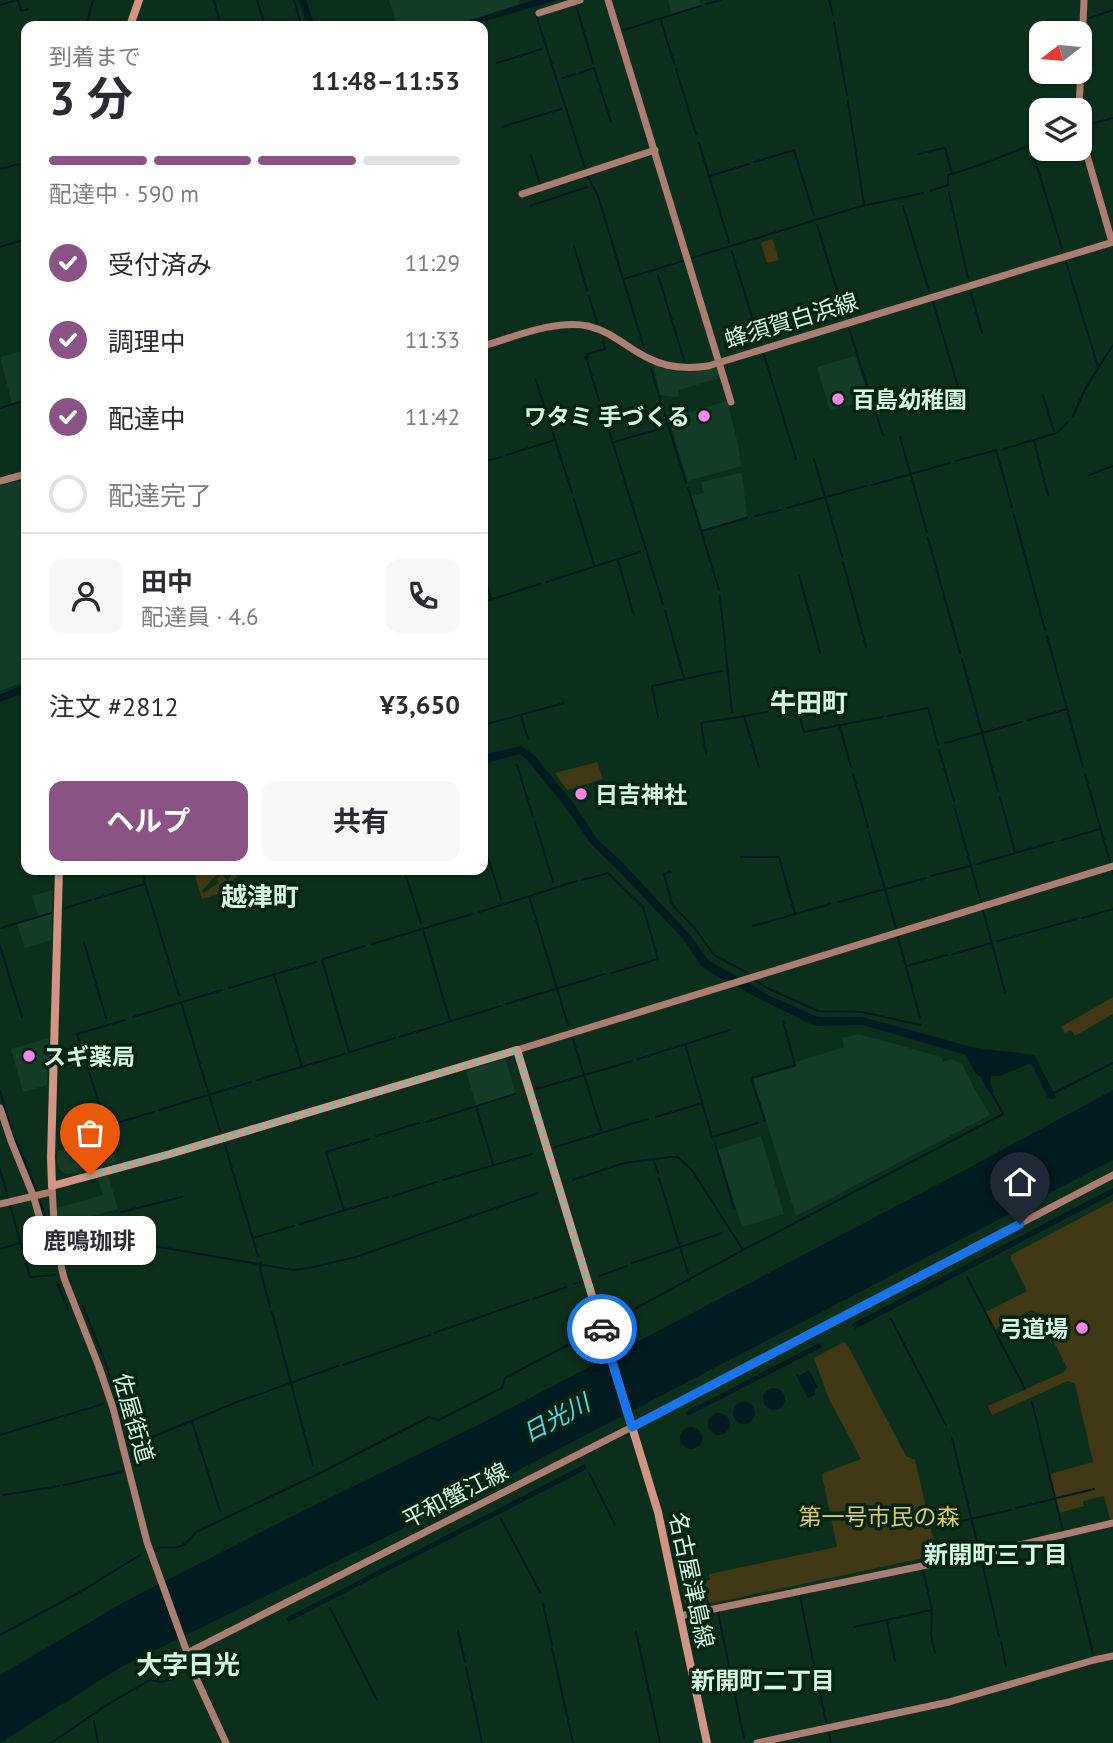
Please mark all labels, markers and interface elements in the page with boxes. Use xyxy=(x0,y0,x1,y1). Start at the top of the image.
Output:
north arrow xyxy=(1029,21,1092,84)
map controls xyxy=(1029,21,1092,161)
text: 到着まで xyxy=(49,42,141,71)
text: 11:48–11:53 xyxy=(311,64,460,97)
text: 3 分 xyxy=(49,68,133,128)
button: layers xyxy=(1029,98,1092,161)
text: 配達中 · 590 m xyxy=(49,179,199,208)
icon: check xyxy=(49,244,87,282)
text: 受付済み xyxy=(108,248,212,281)
text: 11:29 xyxy=(405,248,460,277)
street label: 蜂須賀白浜線 xyxy=(721,286,861,354)
icon: check xyxy=(49,321,87,359)
text: 調理中 xyxy=(108,325,186,358)
text: 11:33 xyxy=(405,325,460,354)
place label: 百島幼稚園 xyxy=(852,385,967,414)
marker: 百島幼稚園 xyxy=(830,391,846,407)
icon: check xyxy=(49,398,87,436)
text: 配達中 xyxy=(108,402,186,435)
text: 11:42 xyxy=(405,402,460,431)
place label: ワタミ 手づくる xyxy=(524,402,690,431)
marker: ワタミ 手づくる xyxy=(696,408,712,424)
text: 配達完了 xyxy=(108,479,212,512)
button: person xyxy=(49,559,123,633)
button: phone xyxy=(386,559,460,633)
text: 田中 xyxy=(141,565,193,598)
text: 配達員 · 4.6 xyxy=(141,602,258,631)
district label: 牛田町 xyxy=(770,686,848,719)
text: ¥3,650 xyxy=(380,688,460,721)
text: 注文 #2812 xyxy=(49,690,179,723)
place label: 日吉神社 xyxy=(595,780,687,809)
button: ヘルプ xyxy=(49,781,248,861)
button: 共有 xyxy=(262,781,460,861)
marker: 日吉神社 xyxy=(573,786,589,802)
district label: 越津町 xyxy=(221,880,299,913)
place label: スギ薬局 xyxy=(43,1042,135,1071)
marker: スギ薬局 xyxy=(21,1048,37,1064)
pin xyxy=(60,1103,120,1175)
icon: bag xyxy=(71,1114,109,1152)
pin xyxy=(990,1152,1050,1224)
icon: home xyxy=(1001,1163,1039,1201)
callout: 鹿鳴珈琲 xyxy=(24,1217,156,1266)
text: 鹿鳴珈琲 xyxy=(44,1226,136,1255)
courier xyxy=(567,1294,637,1364)
icon: car xyxy=(583,1310,621,1348)
place label: 弓道場 xyxy=(999,1314,1068,1343)
marker: 弓道場 xyxy=(1074,1320,1090,1336)
street label: 佐屋街道 xyxy=(107,1370,161,1466)
water label: 日光川 xyxy=(517,1386,598,1449)
street label: 平和蟹江線 xyxy=(397,1456,513,1534)
park label: 第一号市民の森 xyxy=(799,1502,960,1531)
street label: 名古屋津島線 xyxy=(663,1509,721,1651)
district label: 新開町三丁目 xyxy=(924,1539,1068,1570)
district label: 大字日光 xyxy=(136,1648,240,1681)
district label: 新開町二丁目 xyxy=(691,1665,835,1696)

